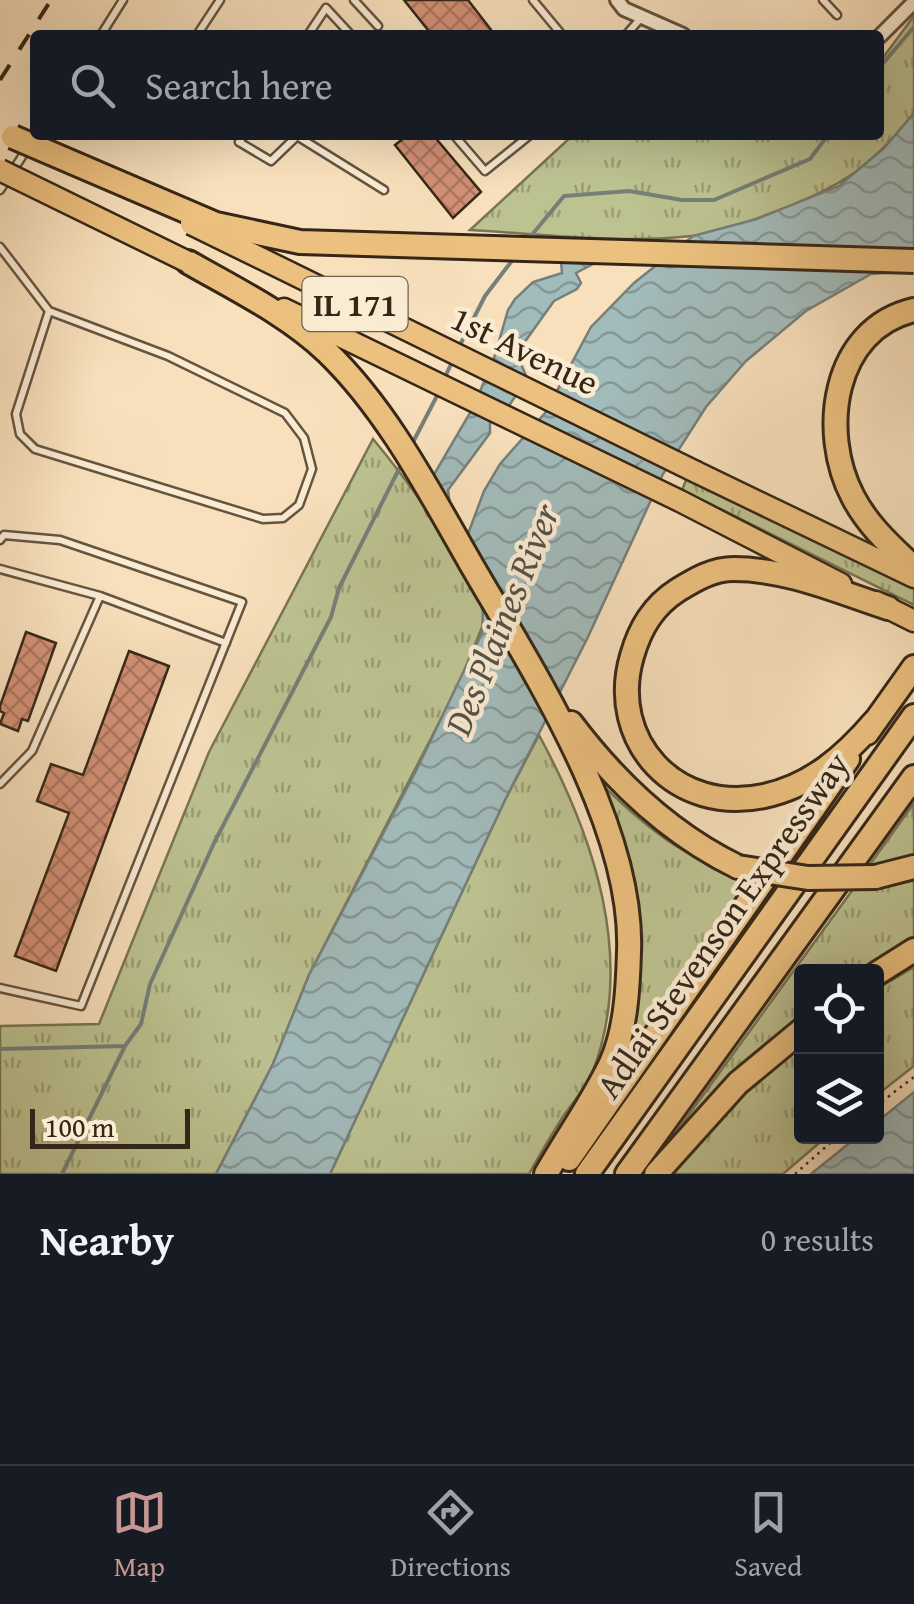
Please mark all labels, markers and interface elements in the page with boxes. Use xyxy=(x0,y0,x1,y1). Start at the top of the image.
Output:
search box xyxy=(30,30,884,140)
text: Search here xyxy=(145,57,333,113)
icon: search xyxy=(65,58,120,113)
road number: IL 171 xyxy=(302,277,408,331)
street label: 1st Avenue xyxy=(443,292,607,408)
water label: Des Plaines River xyxy=(429,493,574,744)
street label: Adlai Stevenson Expressway xyxy=(583,741,861,1108)
map controls xyxy=(794,964,884,1144)
button: locate xyxy=(794,964,884,1054)
button: layers xyxy=(794,1054,884,1144)
scale bar xyxy=(30,1104,190,1148)
text: 100 m xyxy=(45,1106,114,1147)
text: Nearby xyxy=(40,1209,174,1270)
text: 0 results xyxy=(761,1216,874,1263)
tab: Map xyxy=(112,1485,167,1586)
tab: Directions xyxy=(390,1485,511,1586)
tab: Saved xyxy=(734,1485,802,1586)

